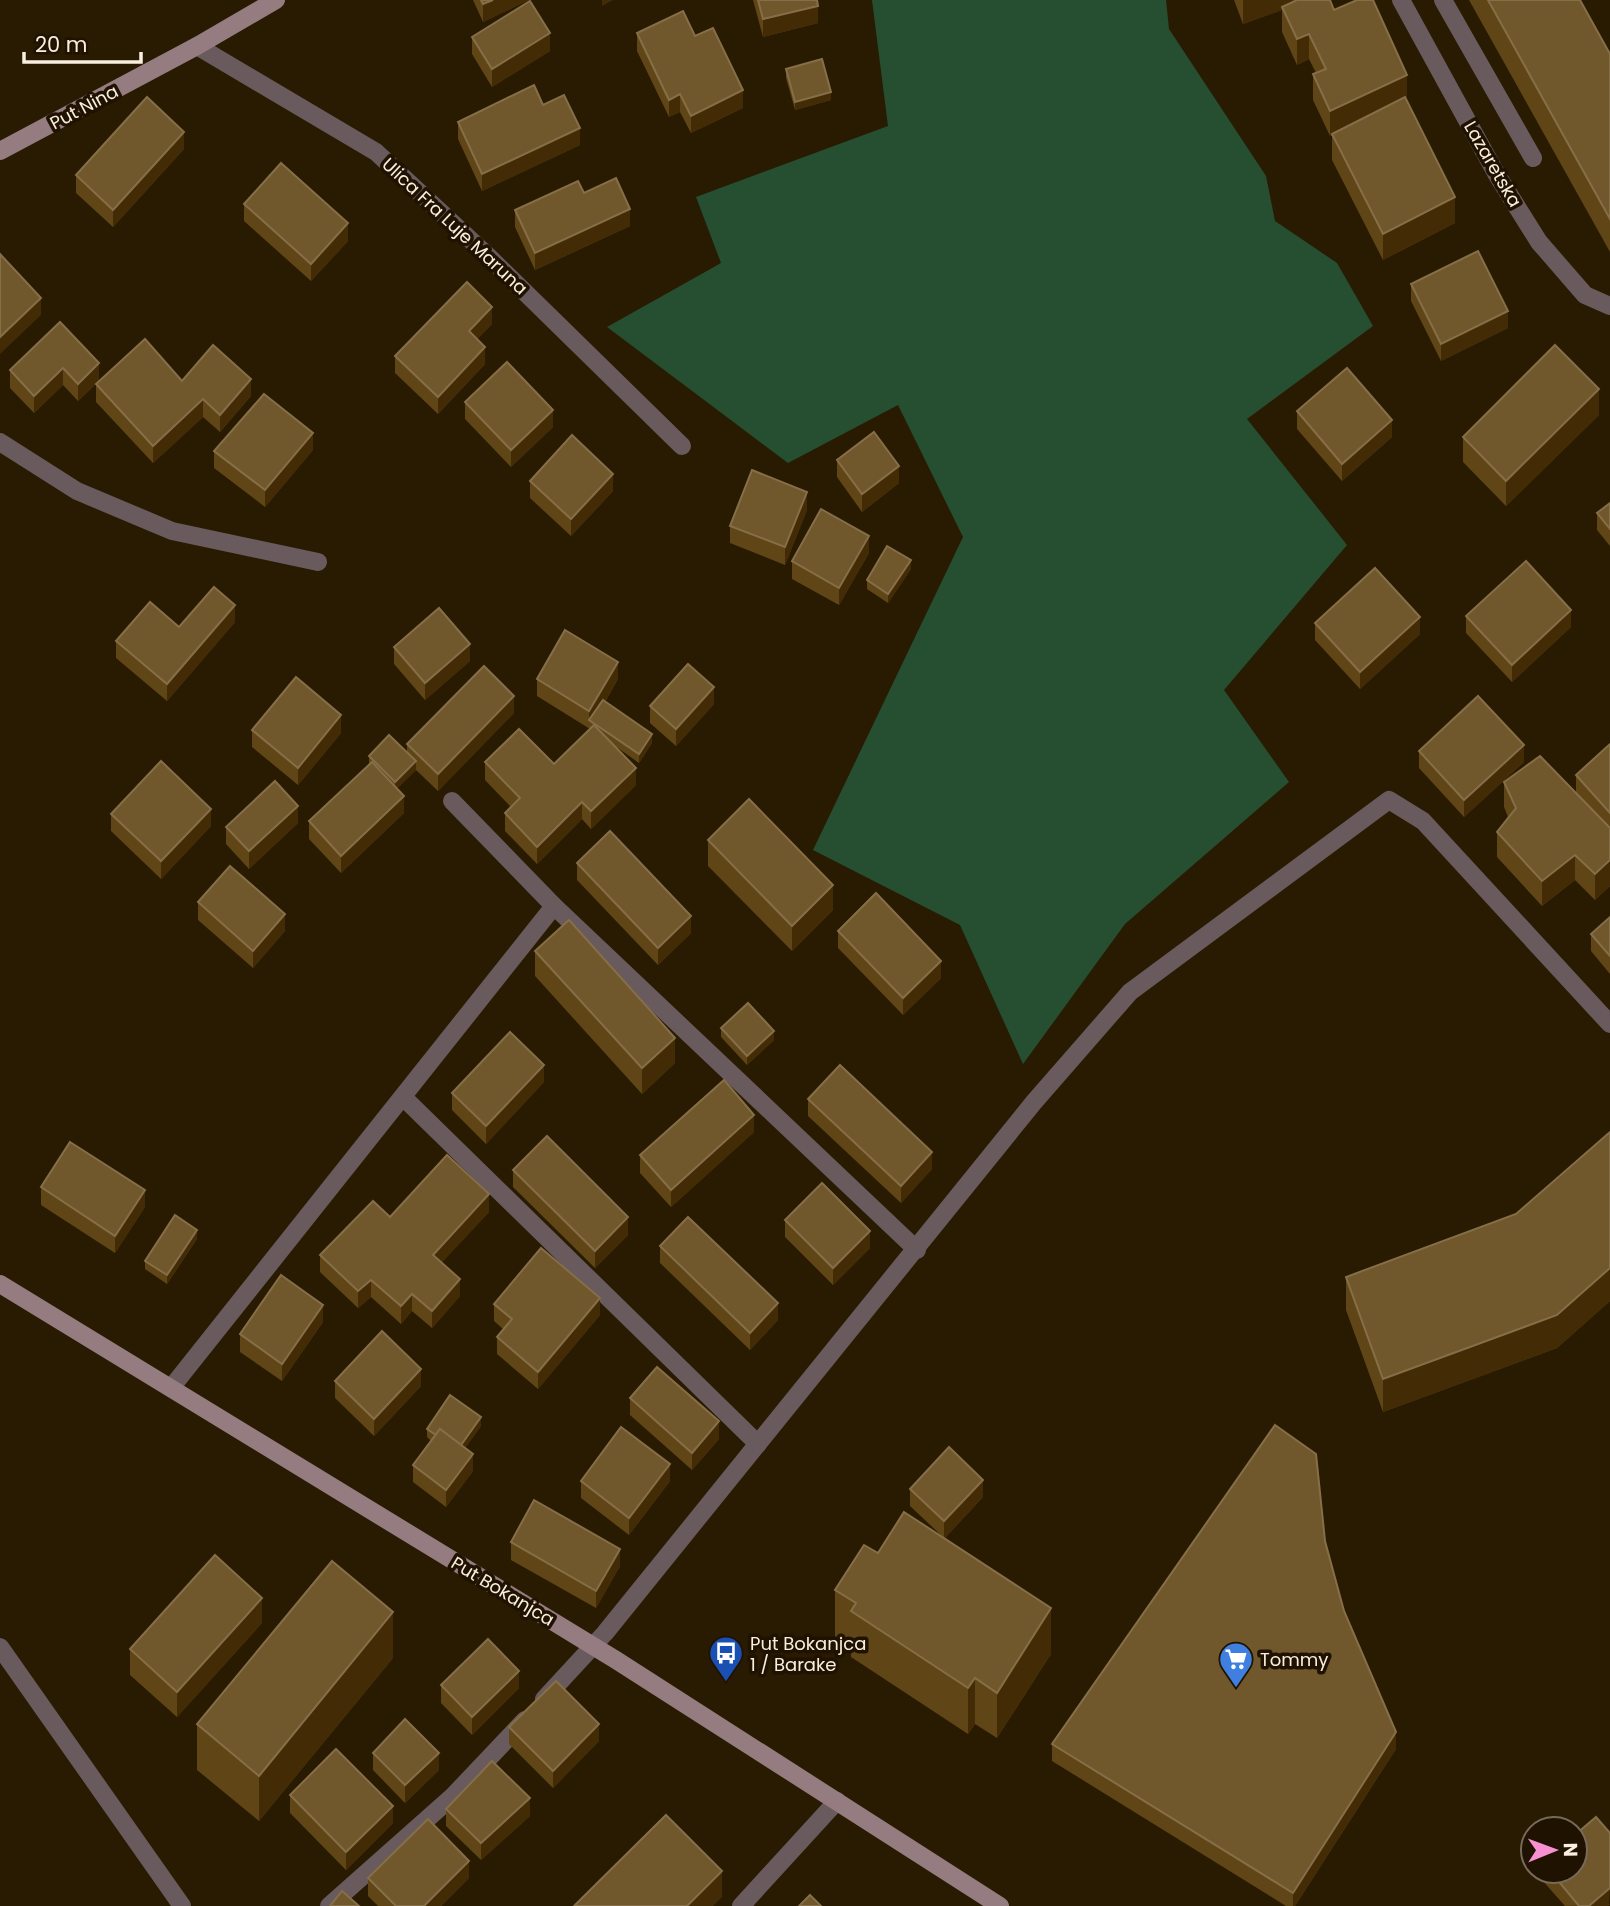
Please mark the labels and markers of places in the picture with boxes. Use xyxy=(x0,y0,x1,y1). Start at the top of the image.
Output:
place label: Put Bokanjca 1 / Barake xyxy=(750,1631,866,1677)
bus stop icon: Put Bokanjca 1 / Barake xyxy=(707,1634,745,1683)
supermarket icon: Tommy xyxy=(1217,1640,1255,1689)
place label: Tommy xyxy=(1260,1647,1328,1672)

